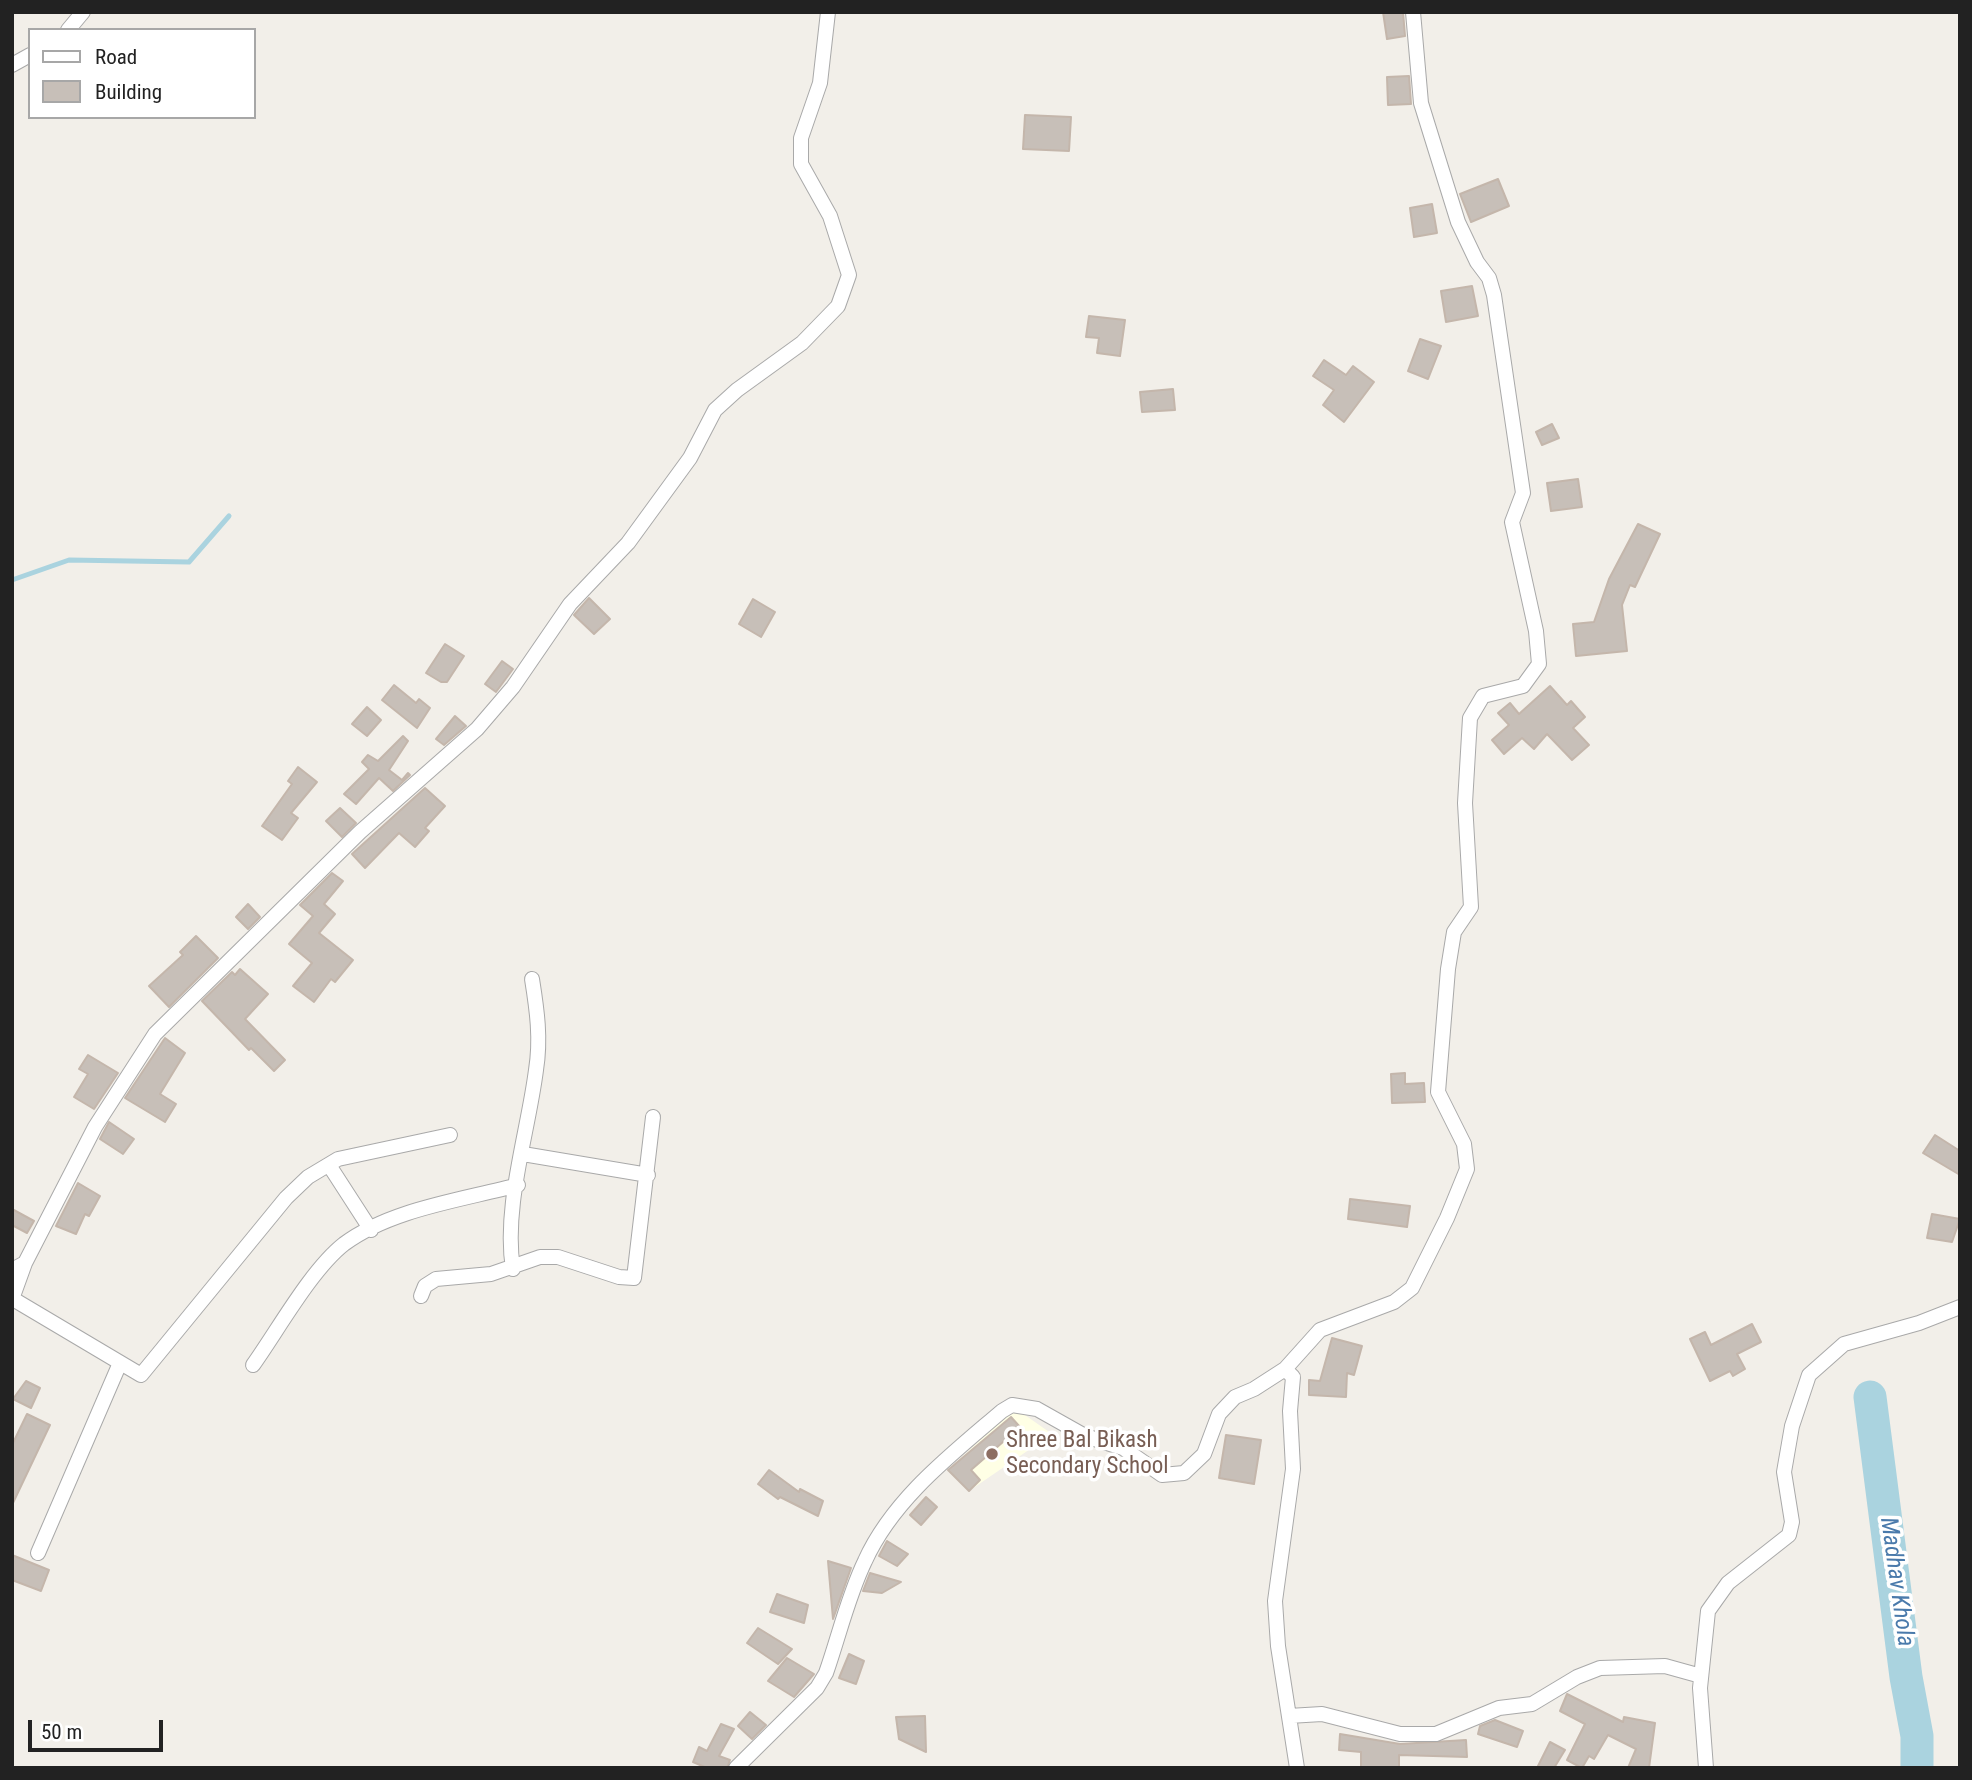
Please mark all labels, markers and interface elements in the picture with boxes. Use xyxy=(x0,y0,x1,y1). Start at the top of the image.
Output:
legend xyxy=(28,28,256,119)
text: Road xyxy=(95,45,137,69)
text: Building xyxy=(95,80,162,104)
place label: Shree Bal Bikash Secondary School xyxy=(1006,1427,1169,1481)
marker: Shree Bal Bikash Secondary School xyxy=(984,1446,1000,1462)
water label: Madhav Khola xyxy=(1873,1516,1919,1648)
scale bar xyxy=(32,1706,166,1750)
text: 50 m xyxy=(41,1720,82,1744)

